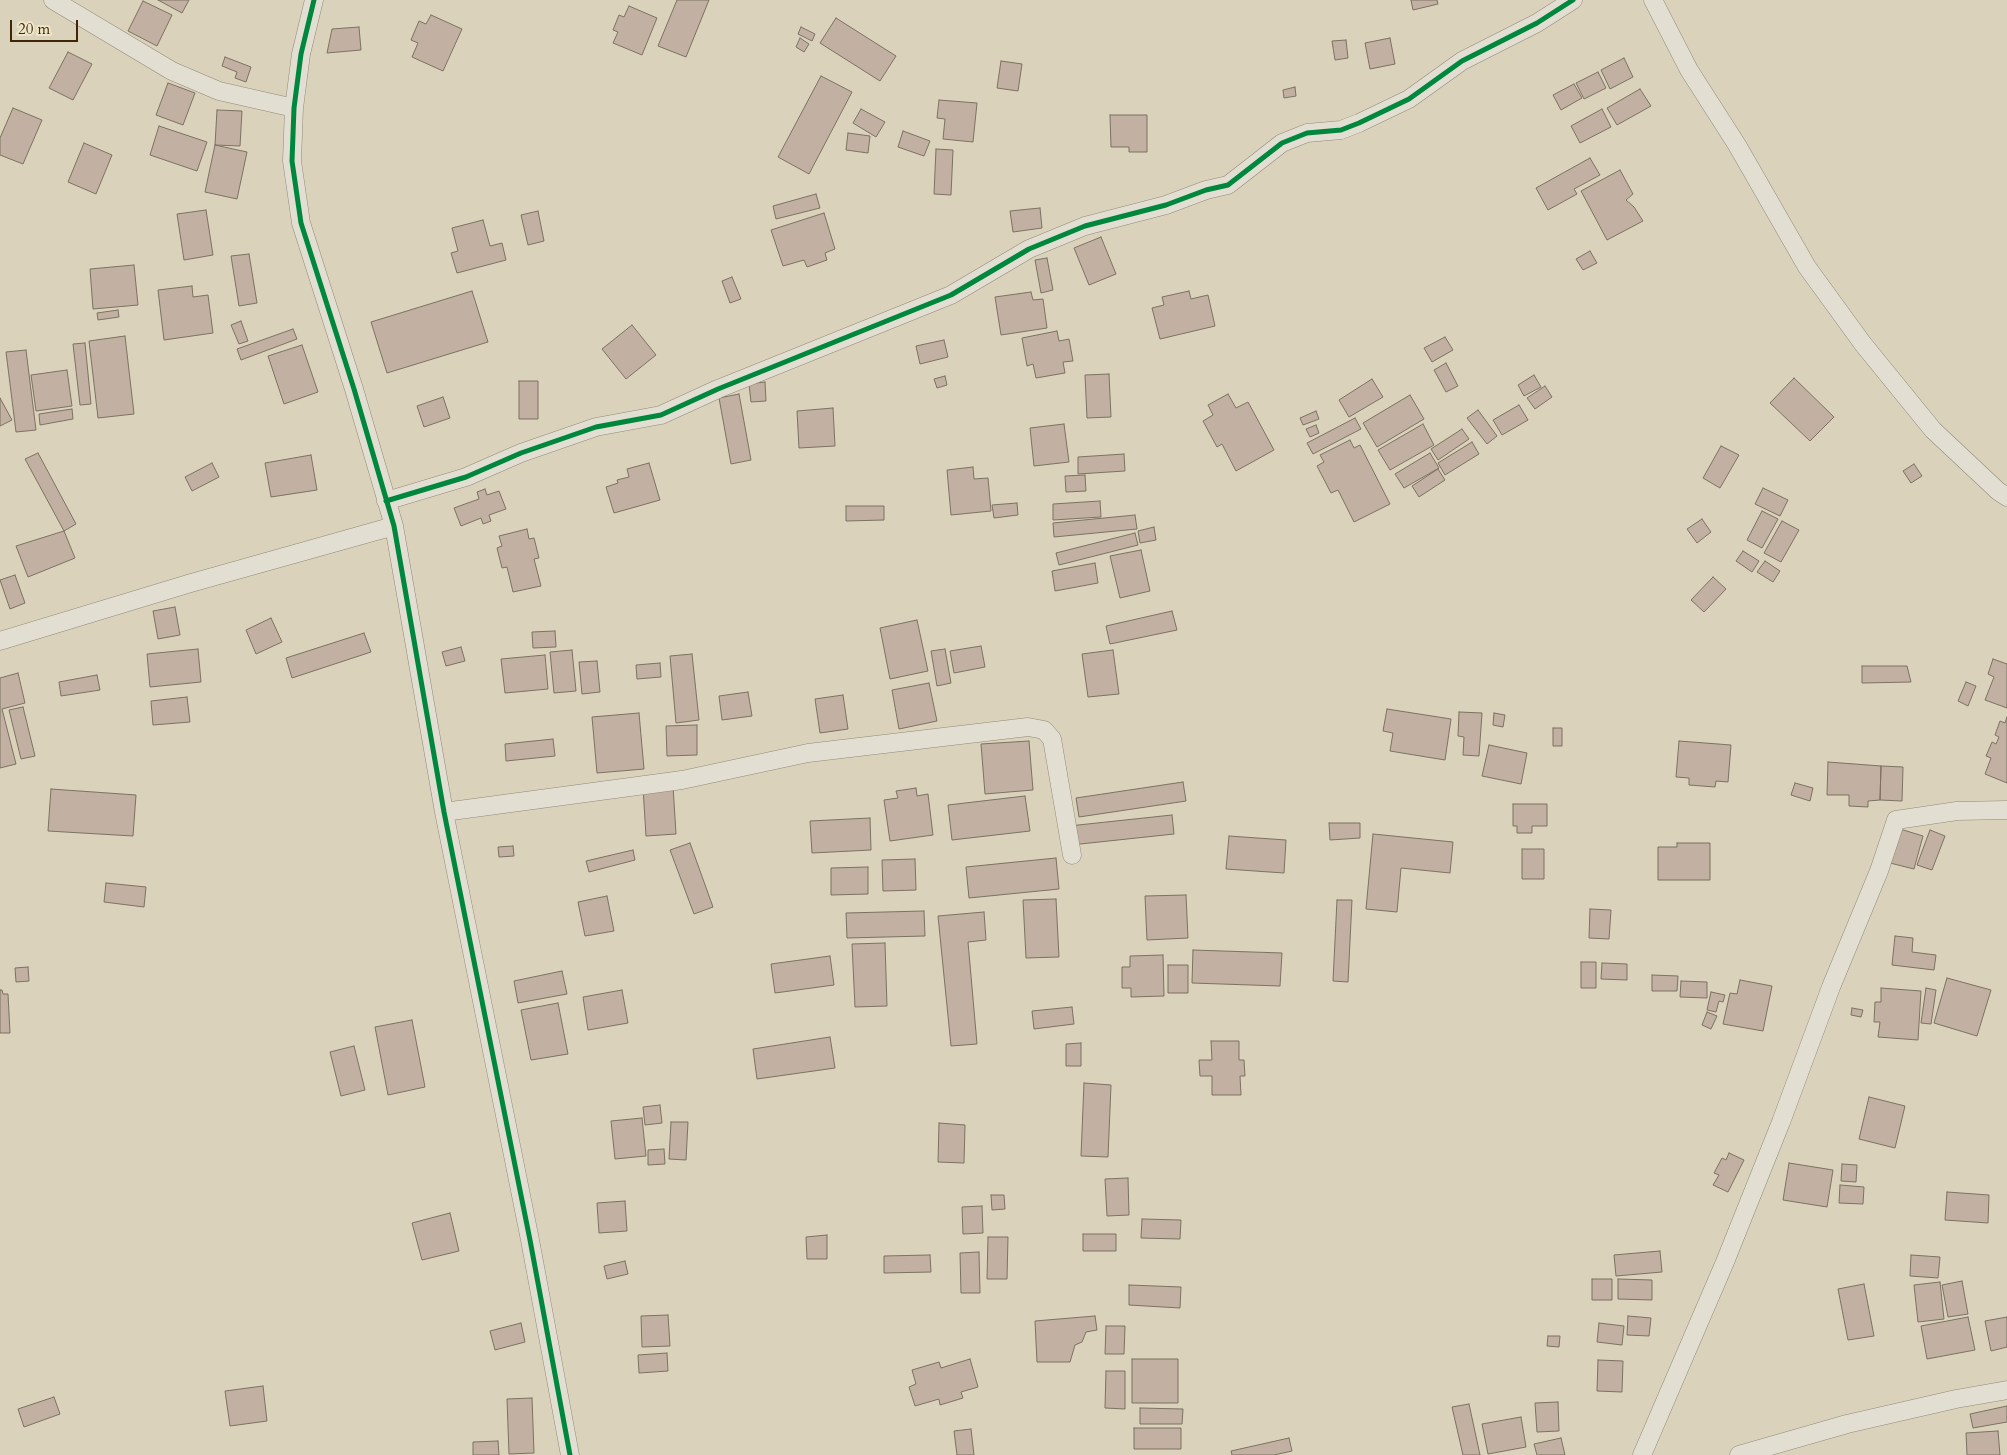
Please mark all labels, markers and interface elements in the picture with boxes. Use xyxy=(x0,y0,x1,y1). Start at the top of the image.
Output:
scale bar xyxy=(12,10,80,42)
text: 20 m xyxy=(18,19,50,39)

